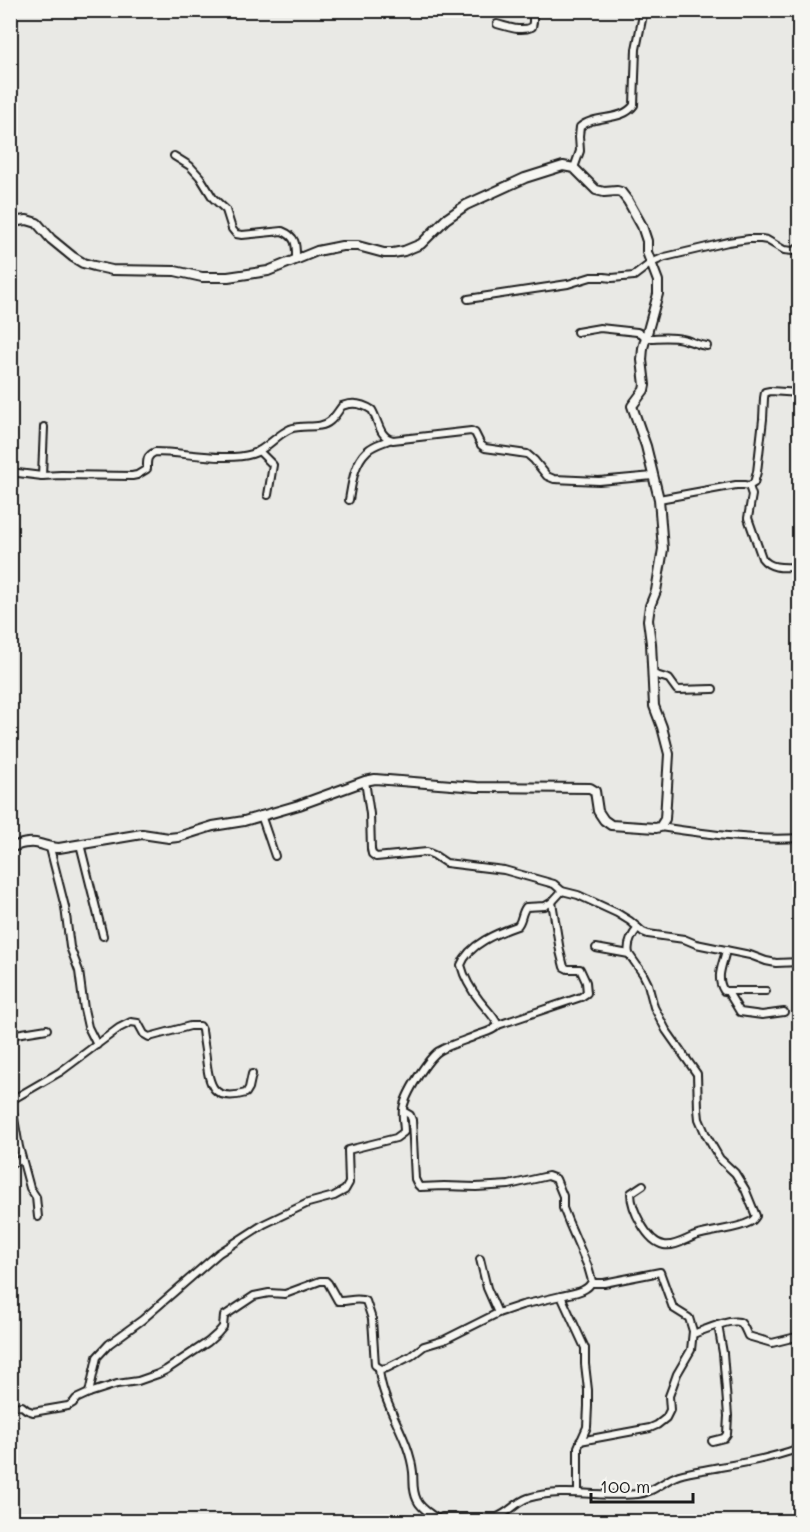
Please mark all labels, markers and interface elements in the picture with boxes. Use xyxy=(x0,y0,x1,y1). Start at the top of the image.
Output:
scale bar xyxy=(591,1466,693,1504)
text: 100 m xyxy=(600,1474,650,1498)

